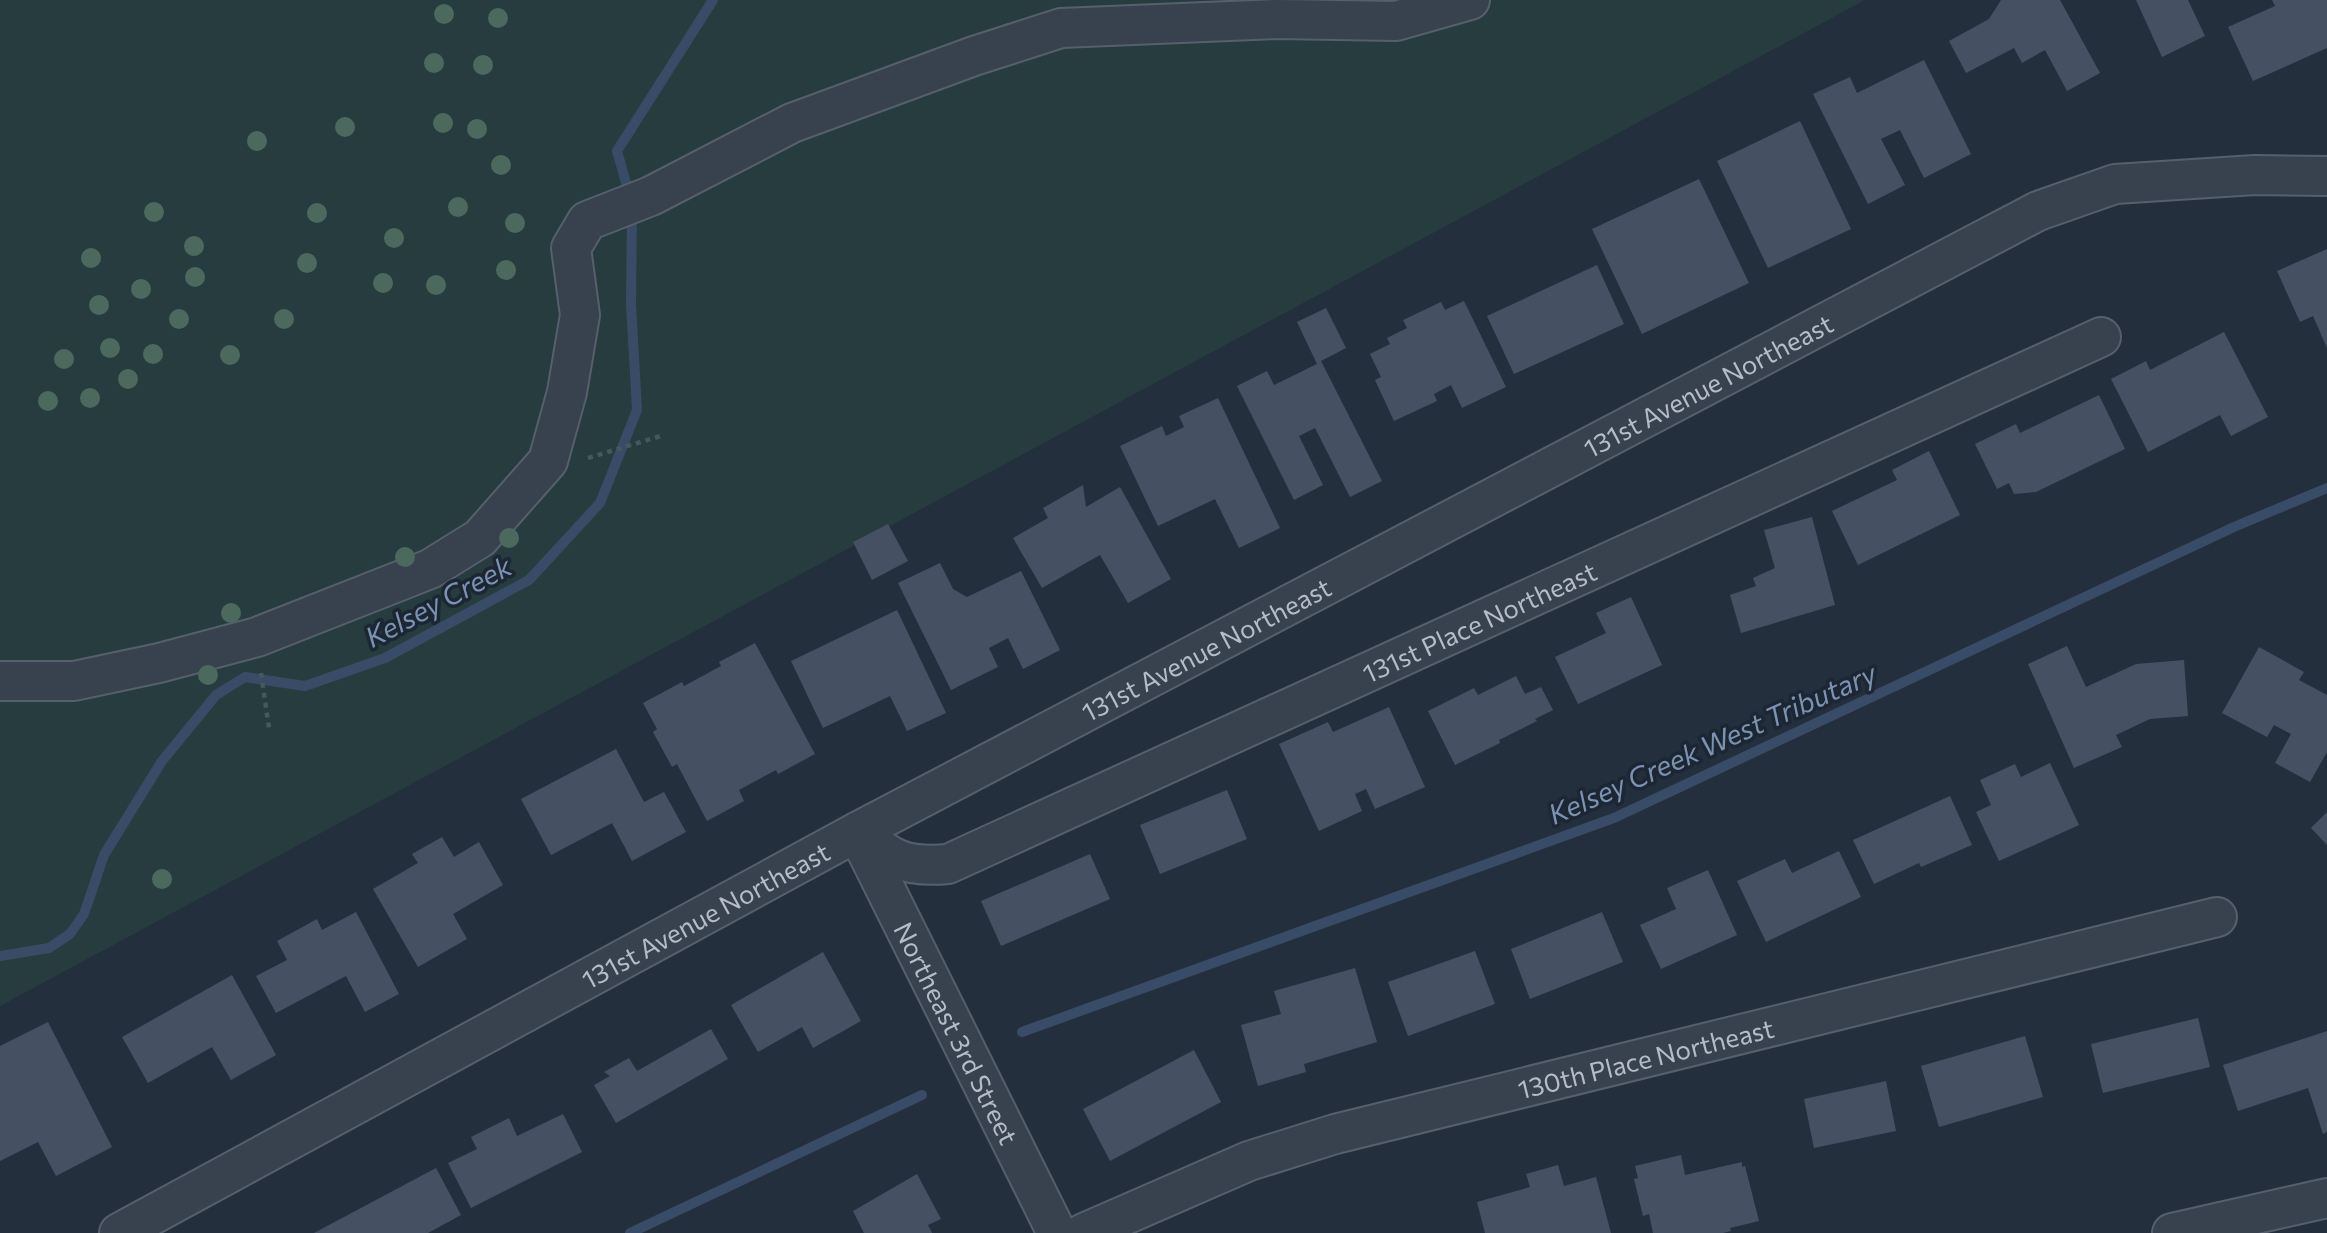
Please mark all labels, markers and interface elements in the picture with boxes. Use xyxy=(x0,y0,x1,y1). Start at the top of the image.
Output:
street label: 131st Avenue Northeast xyxy=(1578,306,1838,463)
water label: Kelsey Creek xyxy=(359,548,518,654)
street label: 131st Place Northeast xyxy=(1357,554,1601,688)
street label: 131st Avenue Northeast xyxy=(1076,570,1336,727)
water label: Kelsey Creek West Tributary xyxy=(1543,655,1883,831)
street label: 131st Avenue Northeast xyxy=(576,835,834,994)
street label: Northeast 3rd Street xyxy=(889,916,1025,1149)
street label: 130th Place Northeast xyxy=(1514,1011,1777,1104)

